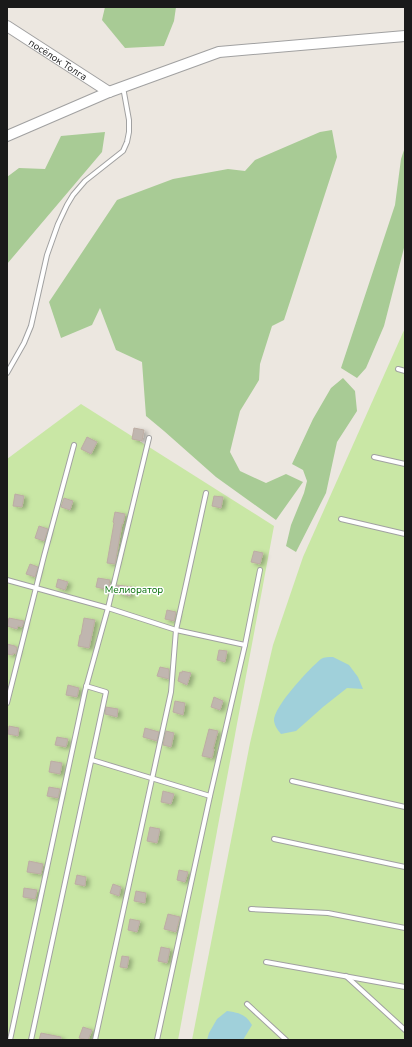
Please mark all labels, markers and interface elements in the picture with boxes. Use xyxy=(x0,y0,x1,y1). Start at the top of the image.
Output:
street label: посёлок Толга xyxy=(26,36,90,84)
park label: Мелиоратор xyxy=(105,583,163,597)

